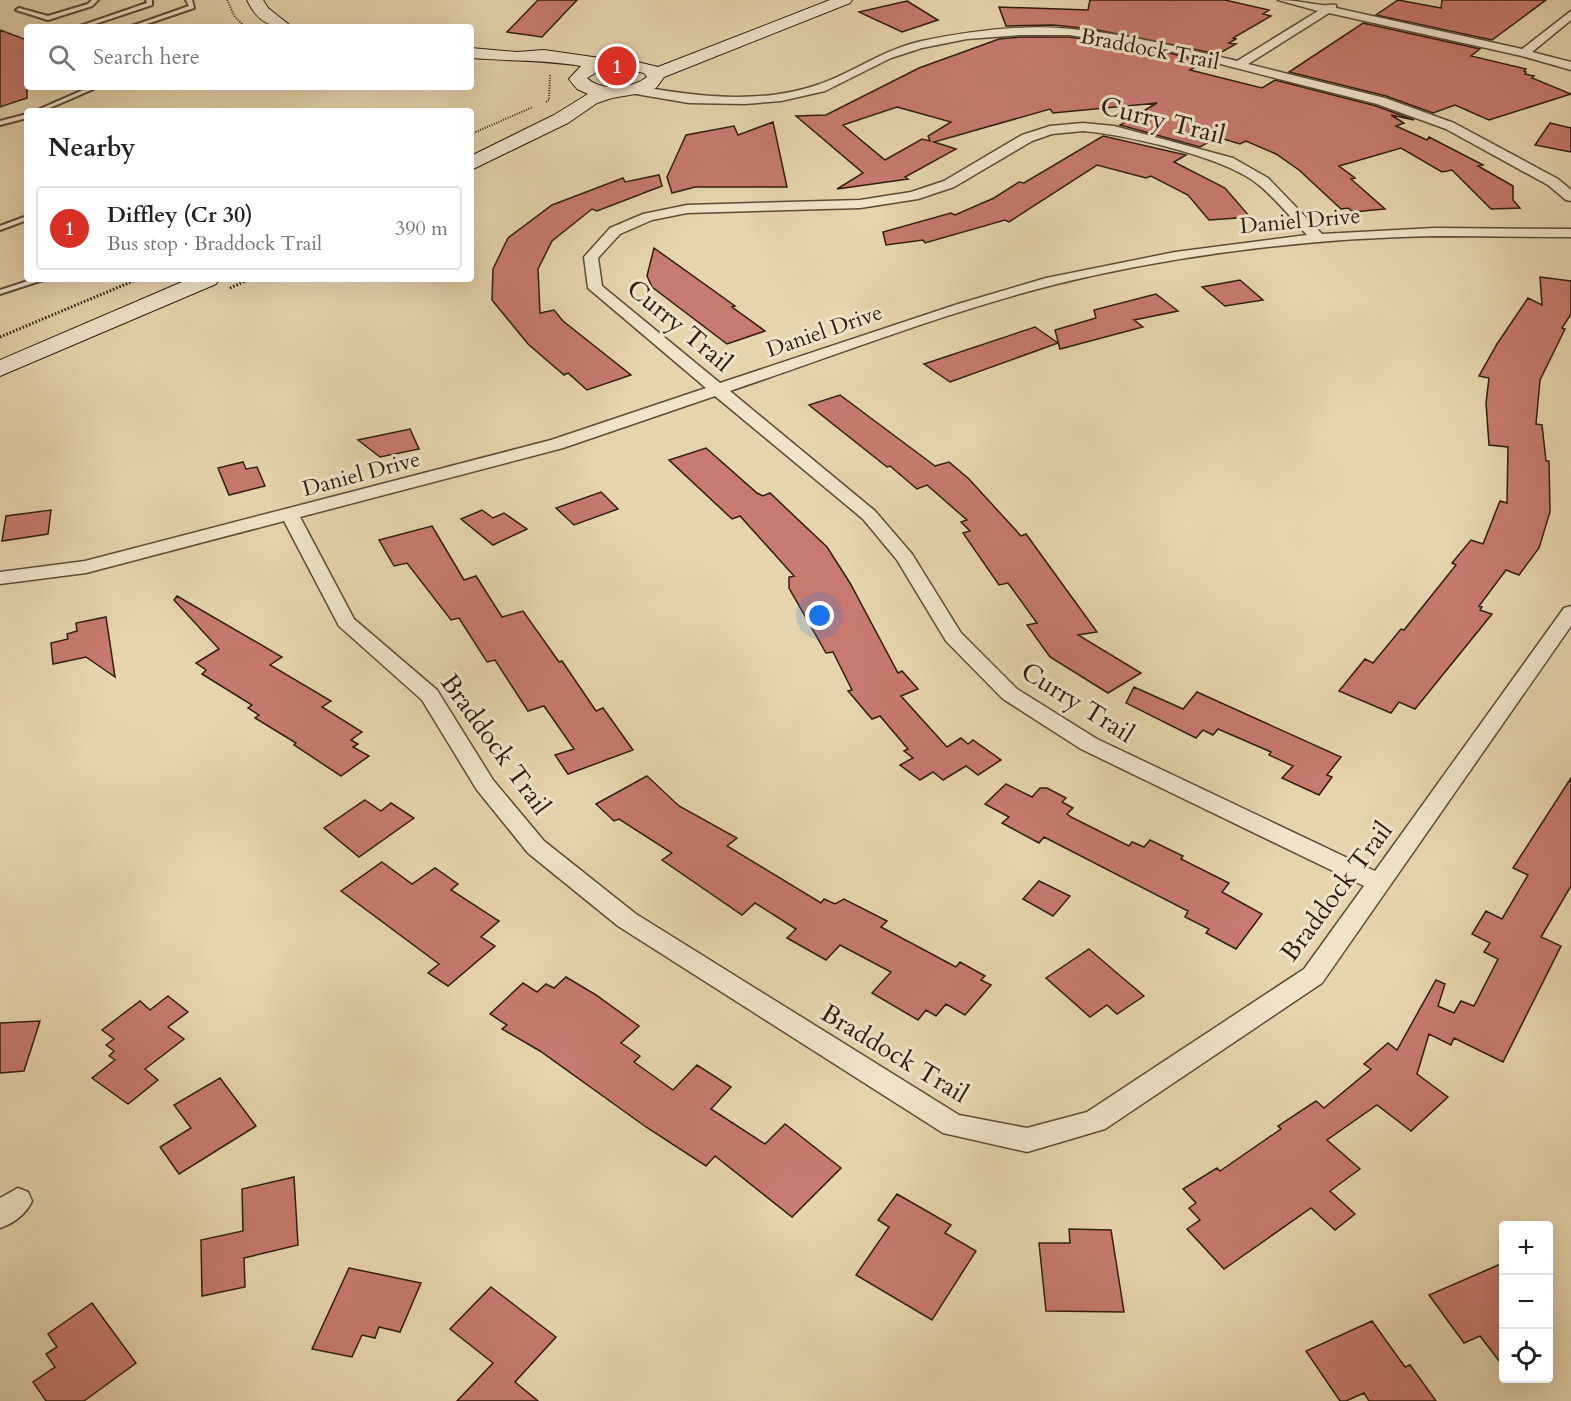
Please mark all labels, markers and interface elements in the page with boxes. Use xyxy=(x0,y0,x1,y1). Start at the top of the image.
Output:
street label: Braddock Trail xyxy=(1078,21,1222,77)
search box xyxy=(24,24,474,90)
icon: search xyxy=(45,41,78,74)
text: Search here xyxy=(93,42,200,72)
pin: 1 xyxy=(598,44,636,88)
street label: Curry Trail xyxy=(1097,88,1229,153)
text: Nearby xyxy=(48,130,136,165)
text: Diffley (Cr 30) xyxy=(107,200,253,230)
street label: Daniel Drive xyxy=(1239,201,1362,241)
text: 1 xyxy=(64,215,75,242)
text: 390 m xyxy=(395,215,448,242)
text: Bus stop · Braddock Trail xyxy=(107,230,322,257)
street label: Curry Trail xyxy=(620,271,740,380)
street label: Daniel Drive xyxy=(762,297,886,365)
street label: Daniel Drive xyxy=(299,444,423,504)
your location xyxy=(805,601,834,630)
street label: Curry Trail xyxy=(1014,654,1141,751)
street label: Braddock Trail xyxy=(432,667,559,822)
street label: Braddock Trail xyxy=(1272,814,1401,968)
street label: Braddock Trail xyxy=(814,996,975,1112)
map controls xyxy=(1499,1221,1553,1383)
button: + xyxy=(1499,1221,1553,1275)
button: − xyxy=(1499,1275,1553,1329)
button: locate xyxy=(1499,1329,1553,1383)

